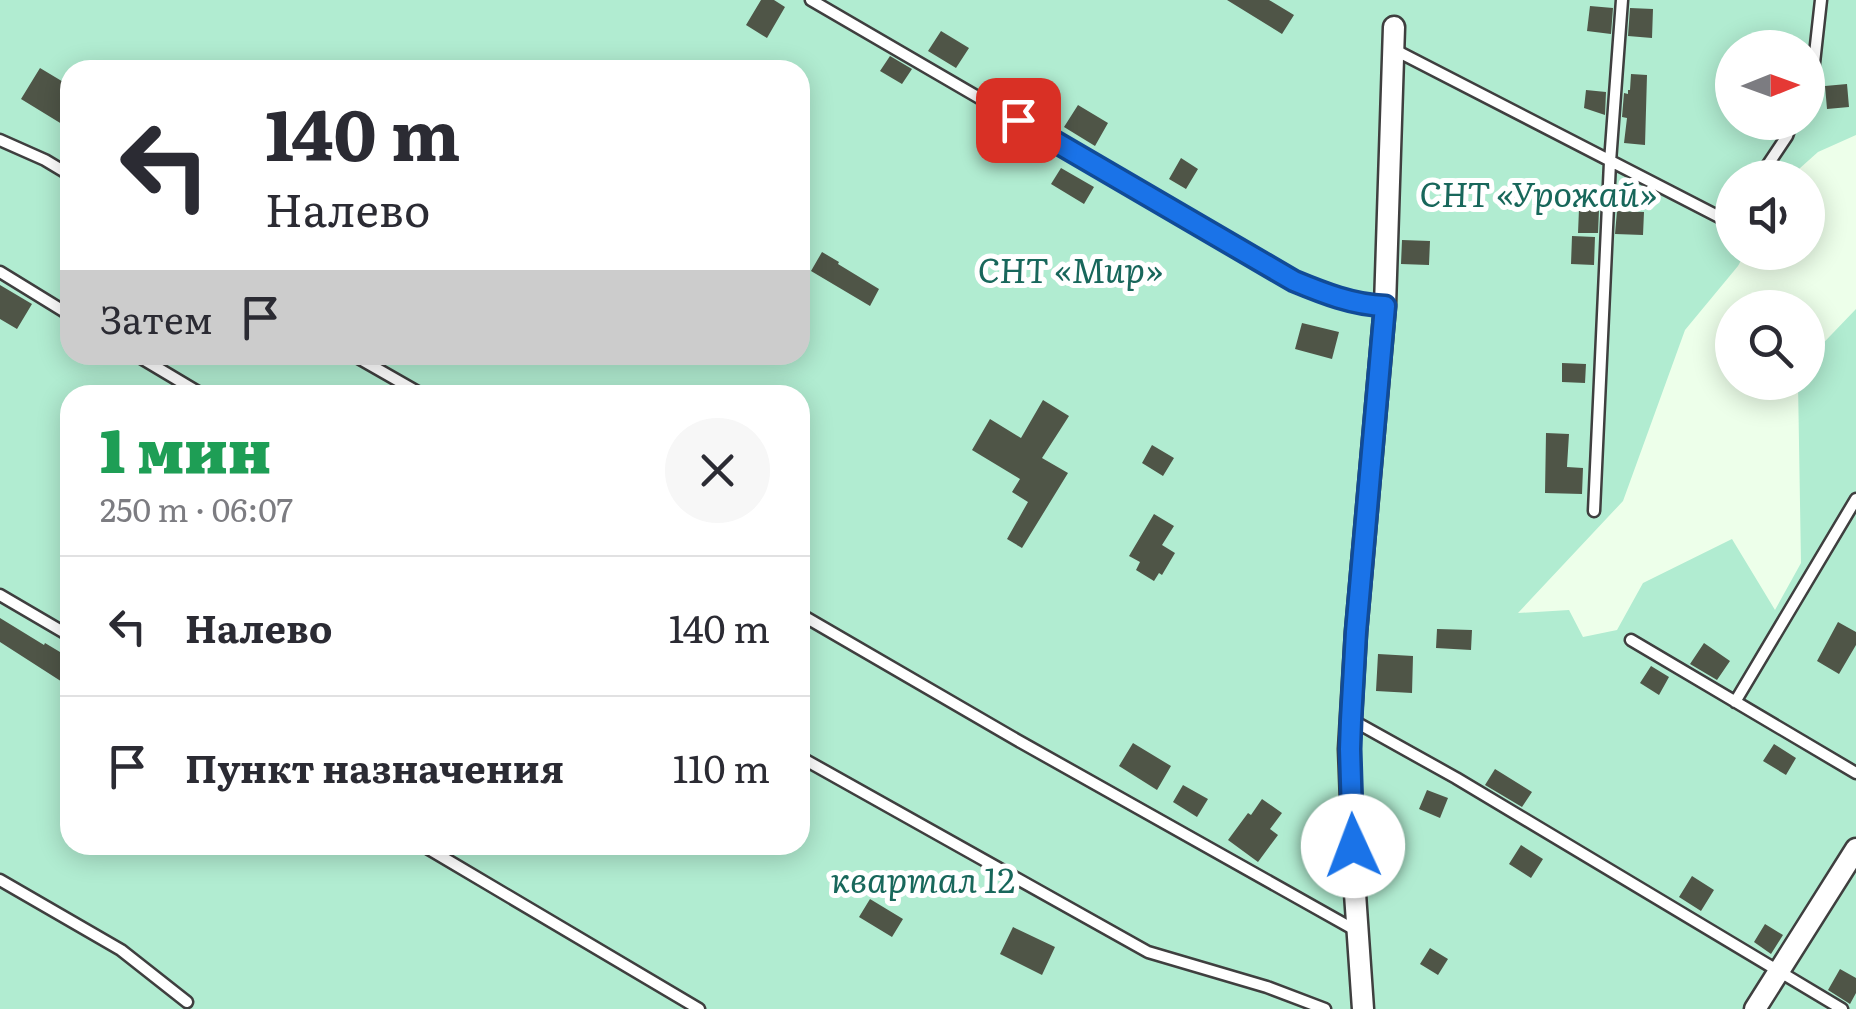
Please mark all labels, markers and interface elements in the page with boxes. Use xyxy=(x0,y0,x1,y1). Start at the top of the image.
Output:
north arrow xyxy=(1715,30,1825,140)
map controls xyxy=(1715,30,1825,400)
pin xyxy=(976,78,1061,163)
text: 140 m xyxy=(265,79,460,183)
icon: arrive xyxy=(991,93,1046,148)
icon: left xyxy=(100,100,230,230)
button: sound xyxy=(1715,160,1825,270)
park label: СНТ «Урожай» xyxy=(1419,166,1657,218)
text: Налево xyxy=(265,174,430,241)
park label: СНТ «Мир» xyxy=(977,242,1163,294)
text: Затем xyxy=(100,289,213,346)
icon: arrive xyxy=(233,290,288,345)
button: search xyxy=(1715,290,1825,400)
text: 1 мин xyxy=(100,402,271,491)
button: close xyxy=(665,418,770,523)
text: 250 m · 06:07 xyxy=(100,484,293,532)
text: Налево xyxy=(185,598,332,655)
text: 140 m xyxy=(669,598,770,655)
icon: left xyxy=(100,599,155,654)
text: Пункт назначения xyxy=(185,738,564,795)
text: 110 m xyxy=(673,738,770,795)
icon: arrive xyxy=(100,739,155,794)
position arrow xyxy=(1301,794,1405,898)
park label: квартал 12 xyxy=(831,852,1015,904)

